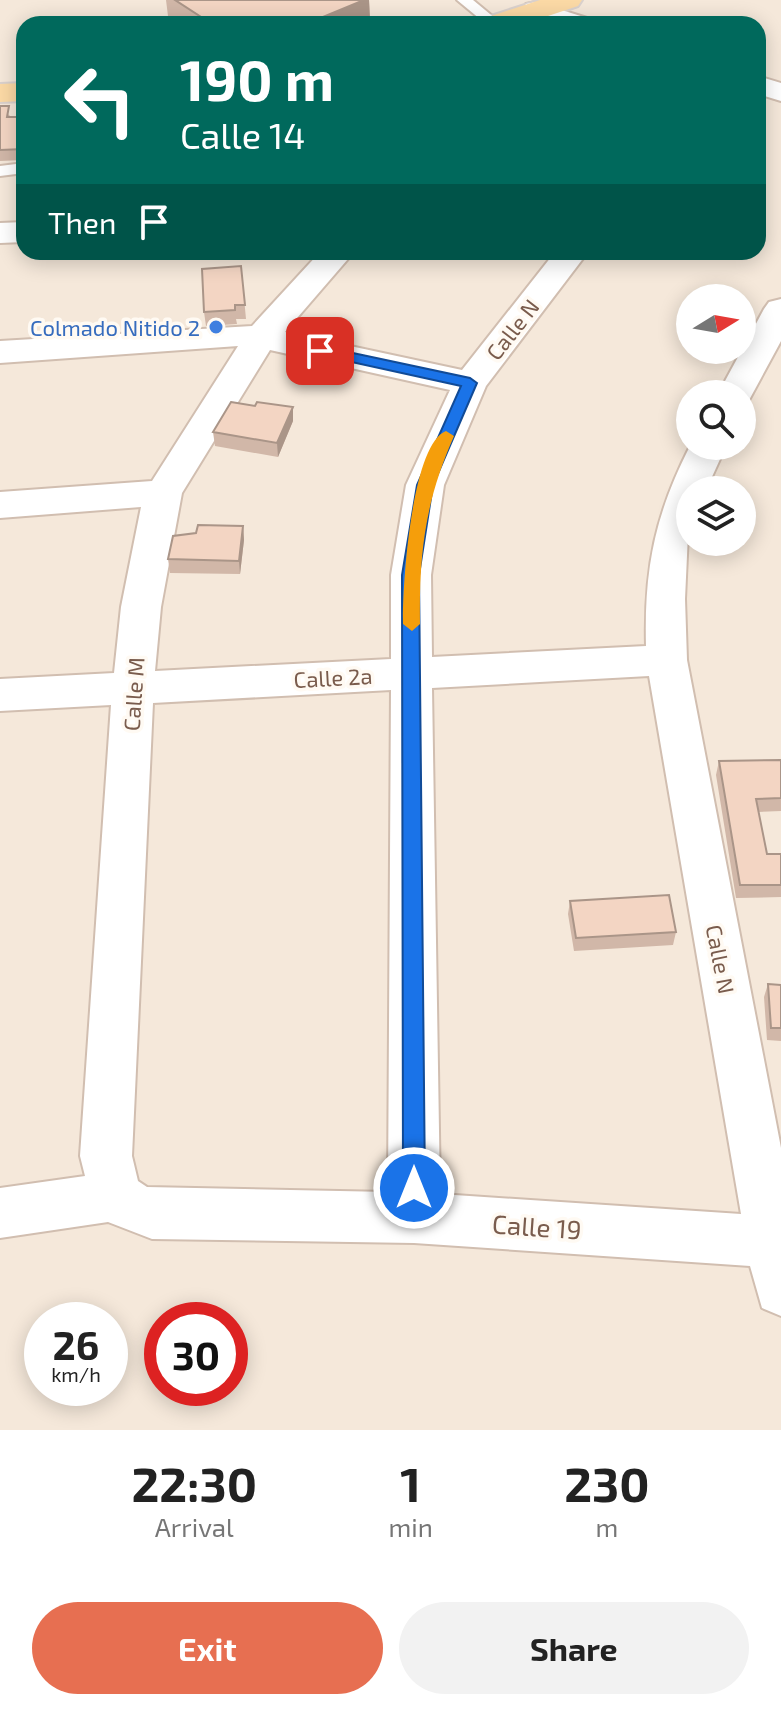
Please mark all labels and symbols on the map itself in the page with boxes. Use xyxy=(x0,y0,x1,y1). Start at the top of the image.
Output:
north arrow xyxy=(676,284,756,364)
street label: Calle N xyxy=(480,293,544,365)
place label: Colmado Nitido 2 xyxy=(30,314,200,340)
pin xyxy=(286,317,354,385)
marker: Colmado Nitido 2 xyxy=(207,318,225,336)
street label: Calle M xyxy=(117,656,149,732)
street label: Calle 2a xyxy=(293,662,373,692)
street label: Calle N xyxy=(702,922,740,996)
position arrow xyxy=(372,1146,456,1230)
street label: Calle 19 xyxy=(491,1207,583,1245)
speed limit sign: 30 xyxy=(144,1302,248,1406)

